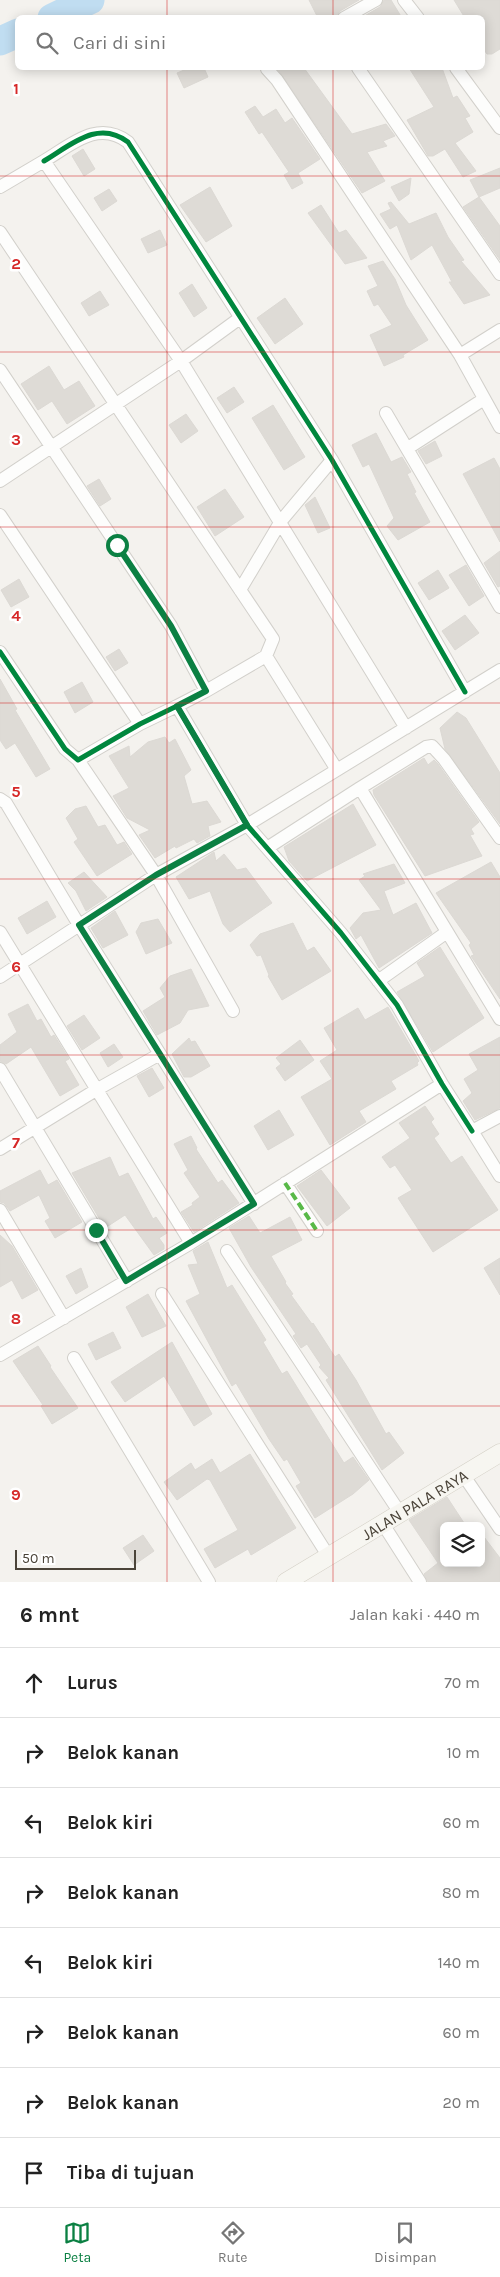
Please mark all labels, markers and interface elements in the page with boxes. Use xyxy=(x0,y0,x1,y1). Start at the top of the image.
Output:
search box xyxy=(15,15,485,70)
icon: search xyxy=(33,29,61,57)
text: Cari di sini xyxy=(73,32,166,54)
text: 1 xyxy=(13,79,19,98)
text: 2 xyxy=(11,254,21,273)
text: 3 xyxy=(11,430,21,449)
route start xyxy=(106,534,129,557)
text: 4 xyxy=(11,606,21,625)
text: 5 xyxy=(11,782,21,801)
text: 6 xyxy=(11,957,21,976)
text: 7 xyxy=(12,1133,20,1152)
route end xyxy=(85,1219,108,1242)
text: 8 xyxy=(11,1309,21,1328)
street label: JALAN PALA RAYA xyxy=(358,1466,471,1544)
text: 9 xyxy=(11,1485,21,1504)
map controls xyxy=(440,1522,485,1567)
button: layers xyxy=(440,1522,485,1567)
scale bar xyxy=(15,1547,136,1570)
text: 50 m xyxy=(22,1550,55,1567)
text: 6 mnt xyxy=(20,1603,79,1627)
text: Jalan kaki · 440 m xyxy=(350,1605,480,1624)
icon: ahead xyxy=(20,1669,48,1697)
text: Lurus xyxy=(67,1672,118,1694)
text: 70 m xyxy=(444,1673,480,1692)
icon: right xyxy=(20,1739,48,1767)
text: Belok kanan xyxy=(67,1742,179,1764)
text: 10 m xyxy=(446,1743,480,1762)
icon: left xyxy=(20,1809,48,1837)
text: Belok kiri xyxy=(67,1812,153,1834)
text: 60 m xyxy=(443,1813,480,1832)
icon: right xyxy=(20,1879,48,1907)
text: Belok kanan xyxy=(67,1882,179,1904)
text: 80 m xyxy=(442,1883,480,1902)
icon: left xyxy=(20,1949,48,1977)
text: Belok kiri xyxy=(67,1952,153,1974)
text: 140 m xyxy=(438,1953,480,1972)
icon: right xyxy=(20,2019,48,2047)
text: Belok kanan xyxy=(67,2022,179,2044)
text: 60 m xyxy=(443,2023,480,2042)
icon: right xyxy=(20,2089,48,2117)
text: Belok kanan xyxy=(67,2092,179,2114)
text: 20 m xyxy=(442,2093,480,2112)
icon: arrive xyxy=(20,2159,48,2187)
text: Tiba di tujuan xyxy=(67,2162,194,2184)
tab: Peta xyxy=(63,2219,91,2266)
tab: Rute xyxy=(218,2219,248,2266)
tab: Disimpan xyxy=(374,2219,437,2266)

